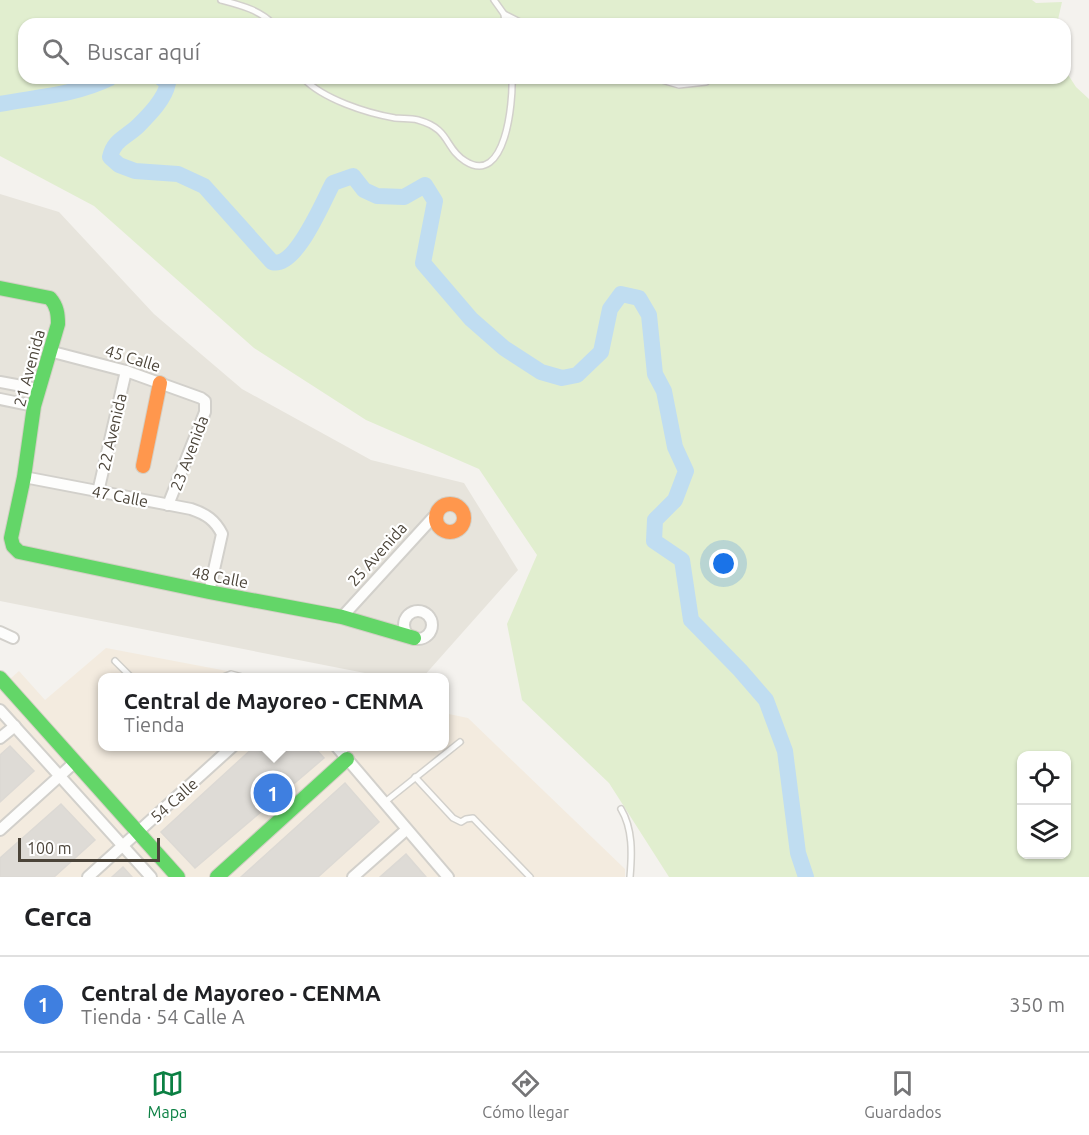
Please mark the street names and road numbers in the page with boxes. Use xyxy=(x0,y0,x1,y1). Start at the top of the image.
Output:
street label: 21 Avenida xyxy=(10,327,48,409)
street label: 45 Calle xyxy=(103,341,163,375)
street label: 22 Avenida xyxy=(94,391,130,473)
street label: 23 Avenida xyxy=(166,413,212,493)
street label: 47 Calle xyxy=(90,482,150,510)
street label: 25 Avenida xyxy=(344,519,410,589)
street label: 48 Calle xyxy=(190,563,250,591)
street label: 54 Calle xyxy=(147,774,201,826)

